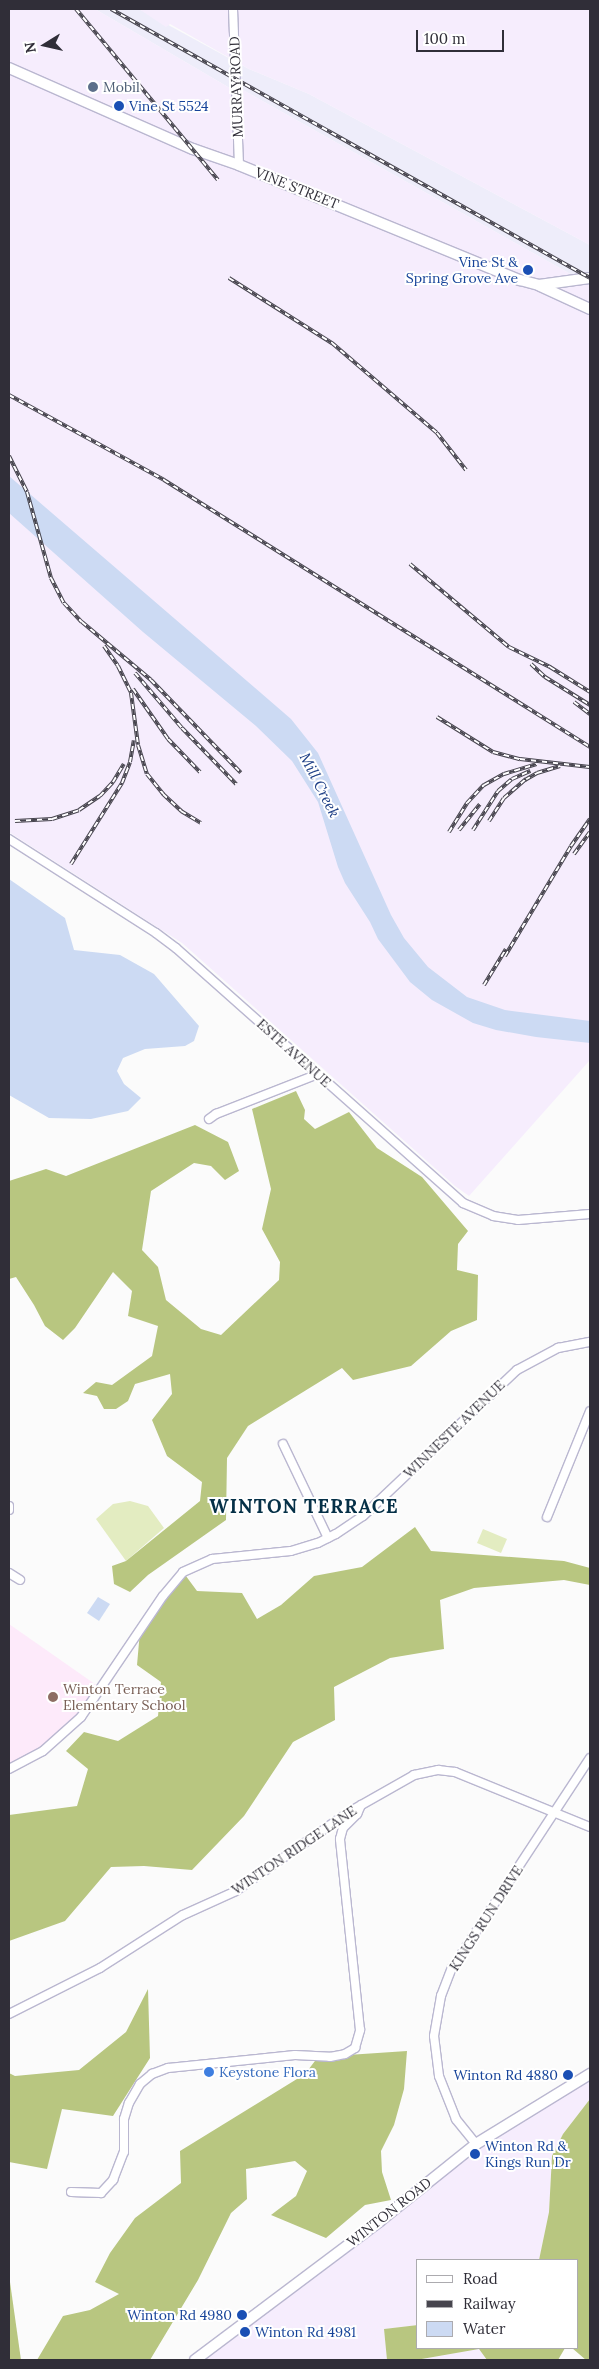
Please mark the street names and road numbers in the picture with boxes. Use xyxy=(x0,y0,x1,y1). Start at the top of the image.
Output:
street label: MURRAY ROAD xyxy=(226,36,246,138)
street label: VINE STREET xyxy=(253,164,341,212)
street label: ESTE AVENUE xyxy=(253,1015,335,1091)
street label: WINNESTE AVENUE xyxy=(400,1376,508,1482)
street label: WINTON RIDGE LANE xyxy=(228,1802,360,1898)
street label: KINGS RUN DRIVE xyxy=(446,1862,526,1974)
street label: WINTON ROAD xyxy=(343,2174,435,2250)

